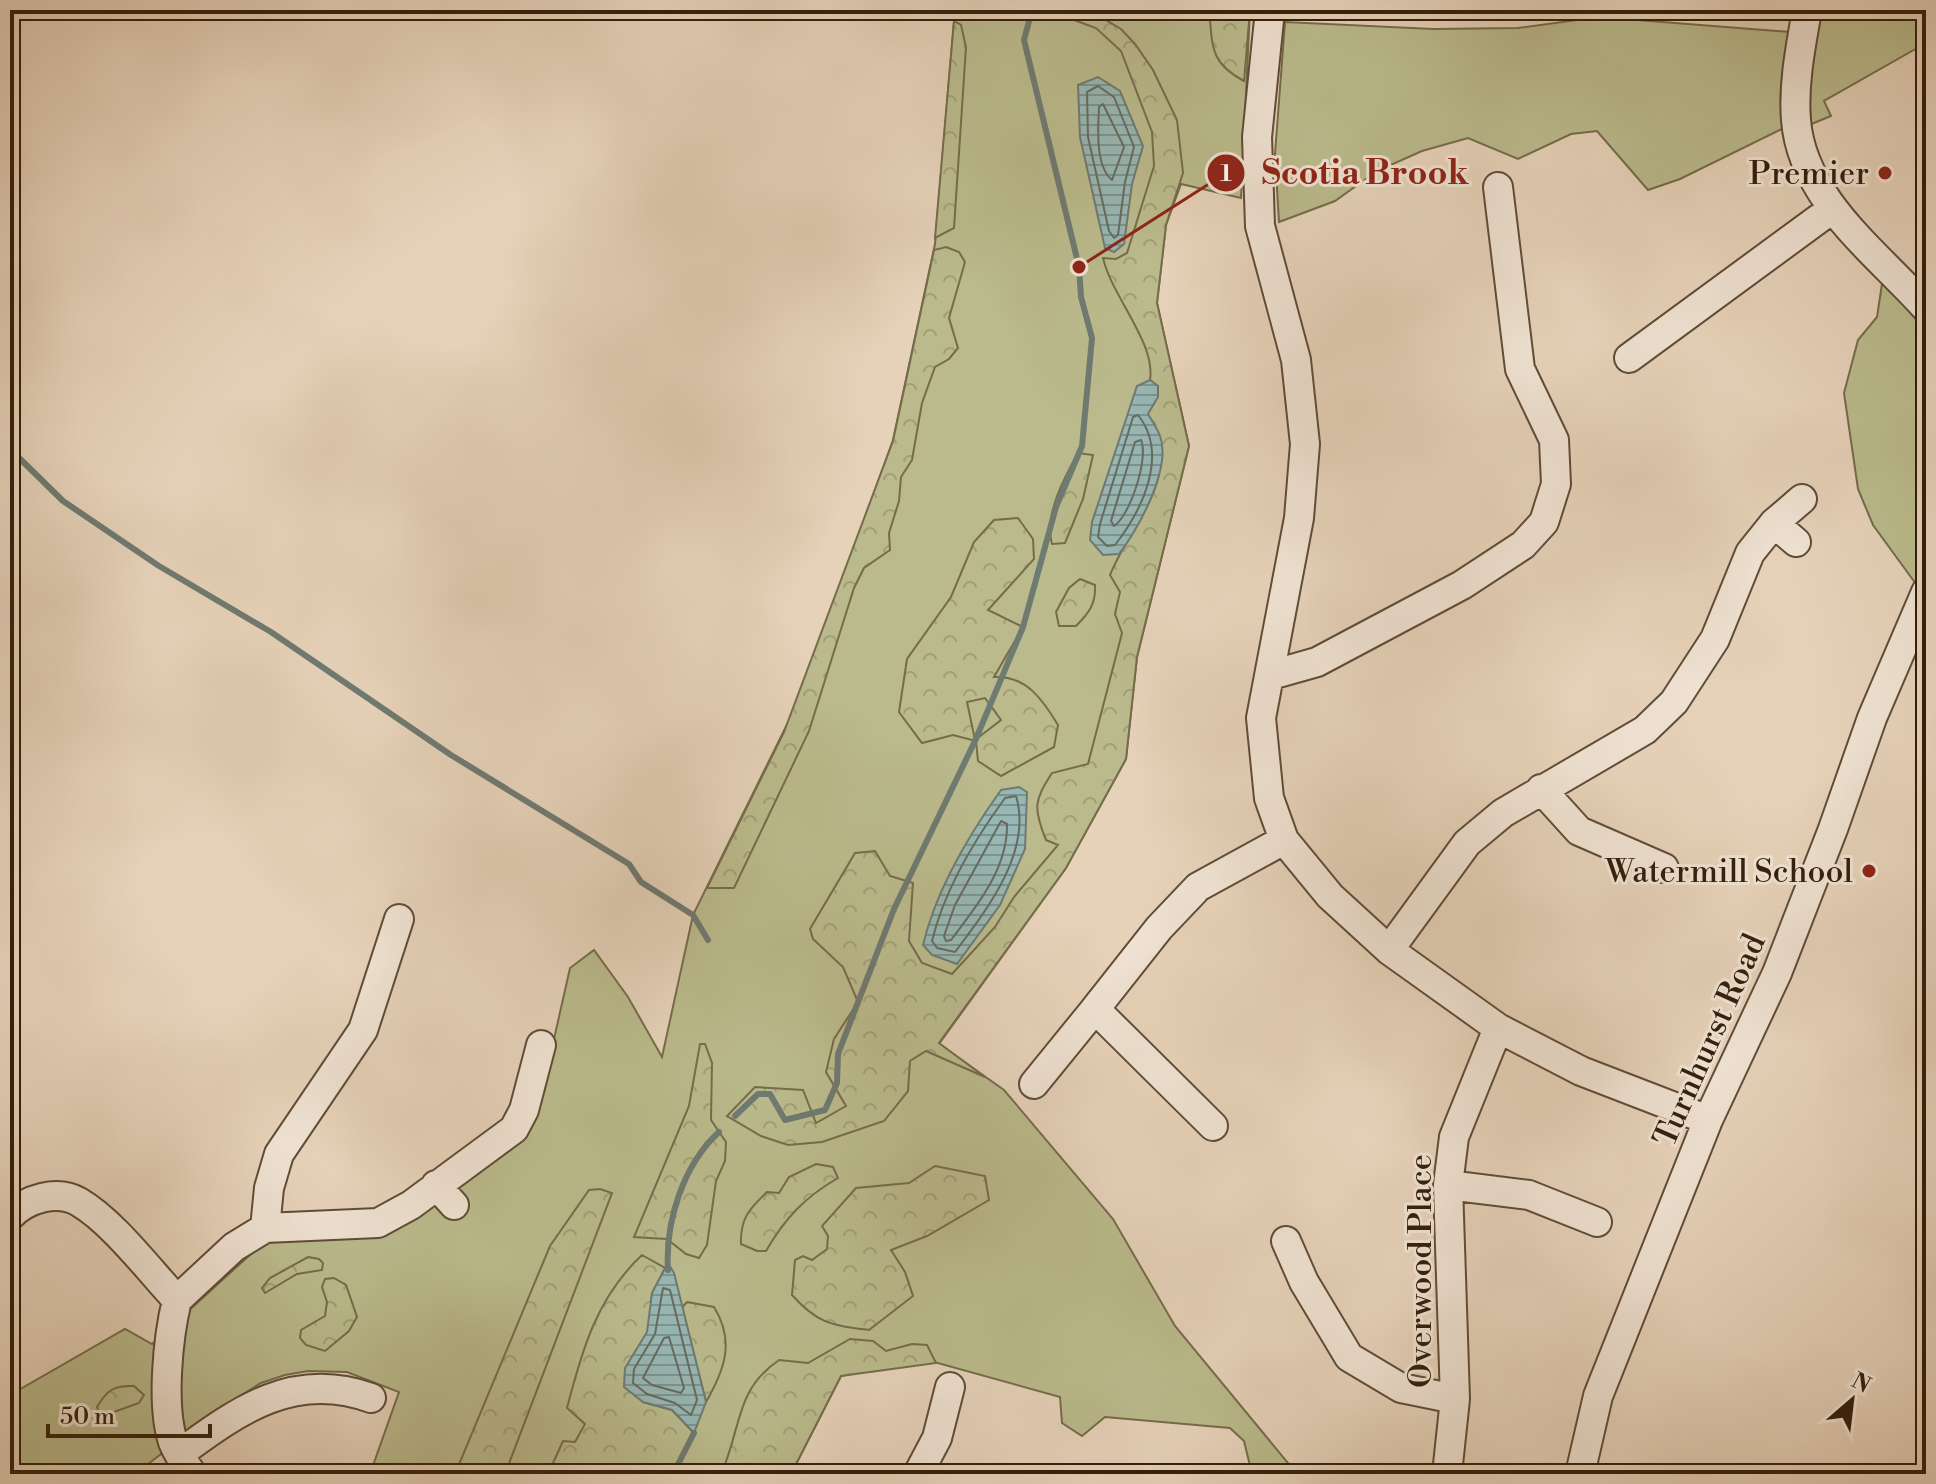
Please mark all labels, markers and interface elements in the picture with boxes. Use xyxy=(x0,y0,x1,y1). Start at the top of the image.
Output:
callout: Scotia Brook xyxy=(1206,144,1485,202)
text: Scotia Brook xyxy=(1261,153,1469,195)
place label: Premier xyxy=(1749,154,1869,194)
text: 1 xyxy=(1220,159,1232,189)
marker: Premier xyxy=(1876,164,1894,182)
place label: Watermill School xyxy=(1604,852,1854,892)
marker: Watermill School xyxy=(1860,862,1878,880)
street label: Turnhurst Road xyxy=(1645,928,1775,1153)
street label: Overwood Place xyxy=(1401,1154,1441,1388)
north arrow xyxy=(1812,1360,1892,1440)
text: N xyxy=(1847,1368,1875,1400)
scale bar xyxy=(48,1388,210,1438)
text: 50 m xyxy=(60,1402,115,1432)

